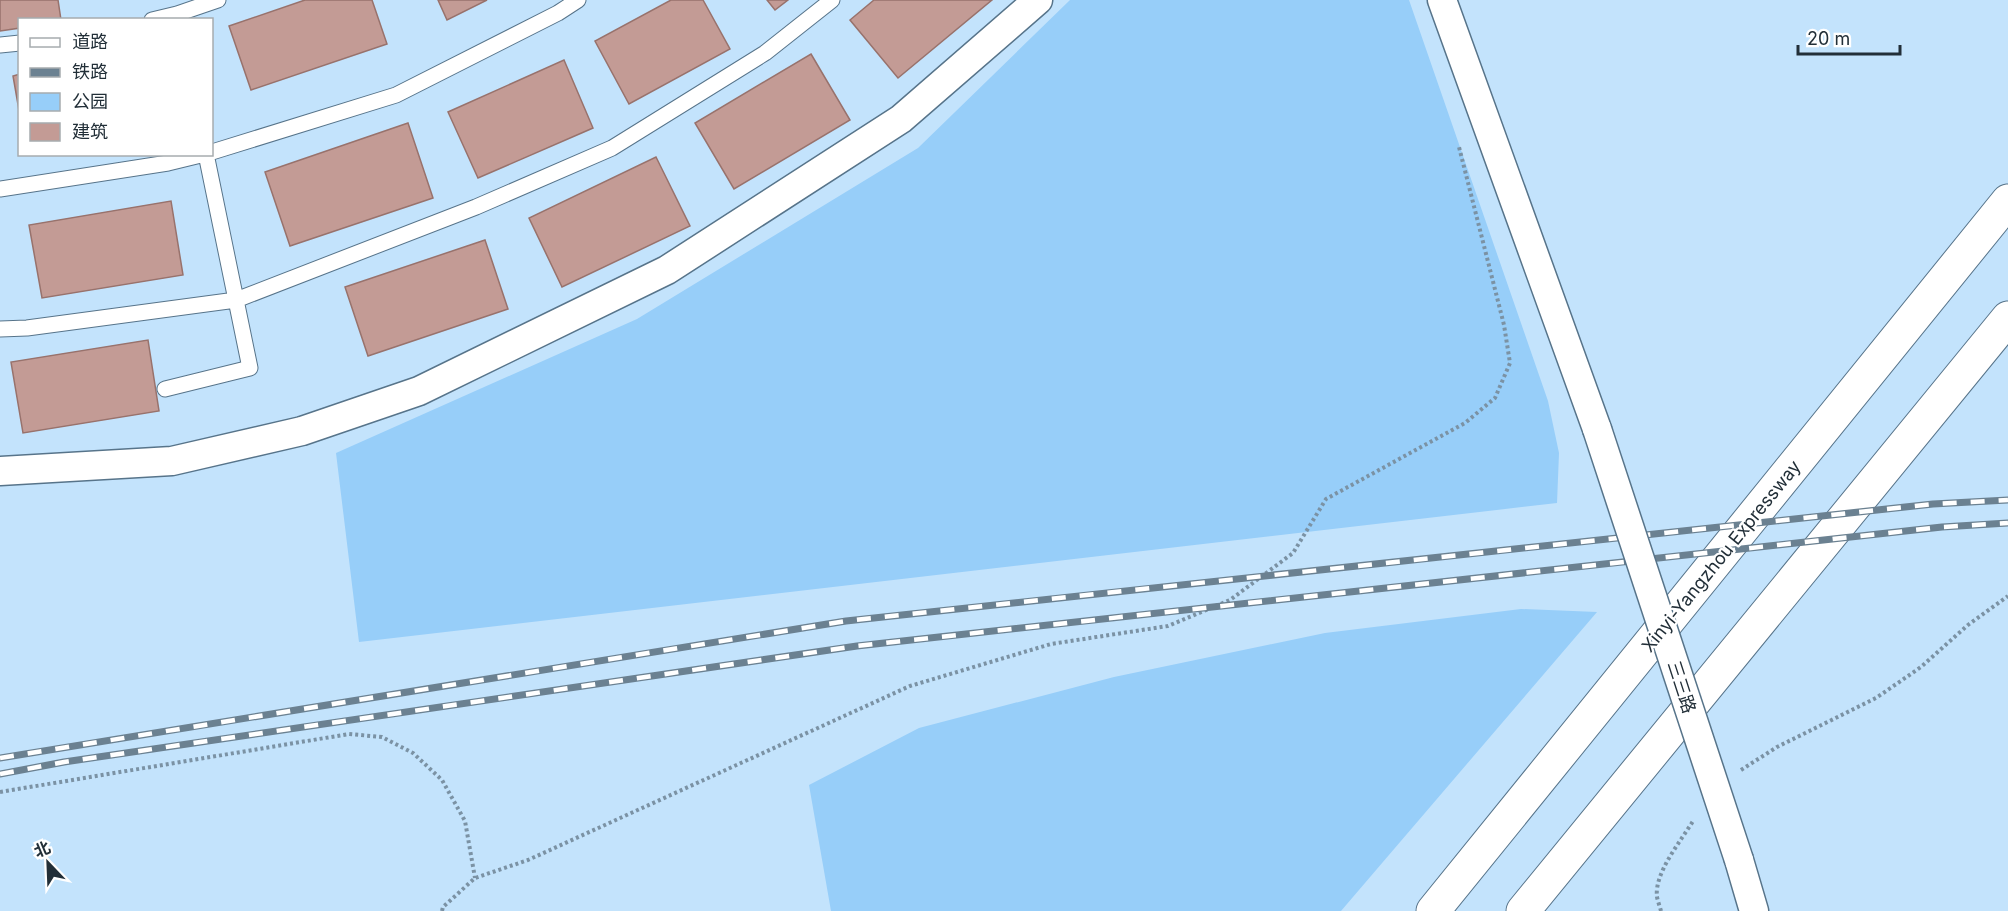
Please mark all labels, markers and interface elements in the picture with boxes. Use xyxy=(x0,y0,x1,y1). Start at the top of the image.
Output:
legend xyxy=(18,18,213,156)
scale bar xyxy=(1798,18,1900,56)
text: 20 m xyxy=(1807,28,1850,49)
text: 道路 xyxy=(72,31,108,52)
text: 铁路 xyxy=(72,61,108,82)
text: 公园 xyxy=(72,91,108,112)
text: 建筑 xyxy=(72,121,108,142)
street label: Xinyi-Yangzhou Expressway xyxy=(1637,456,1805,656)
street label: 三三路 xyxy=(1664,658,1700,716)
north arrow xyxy=(18,833,78,893)
text: 北 xyxy=(31,837,53,862)

